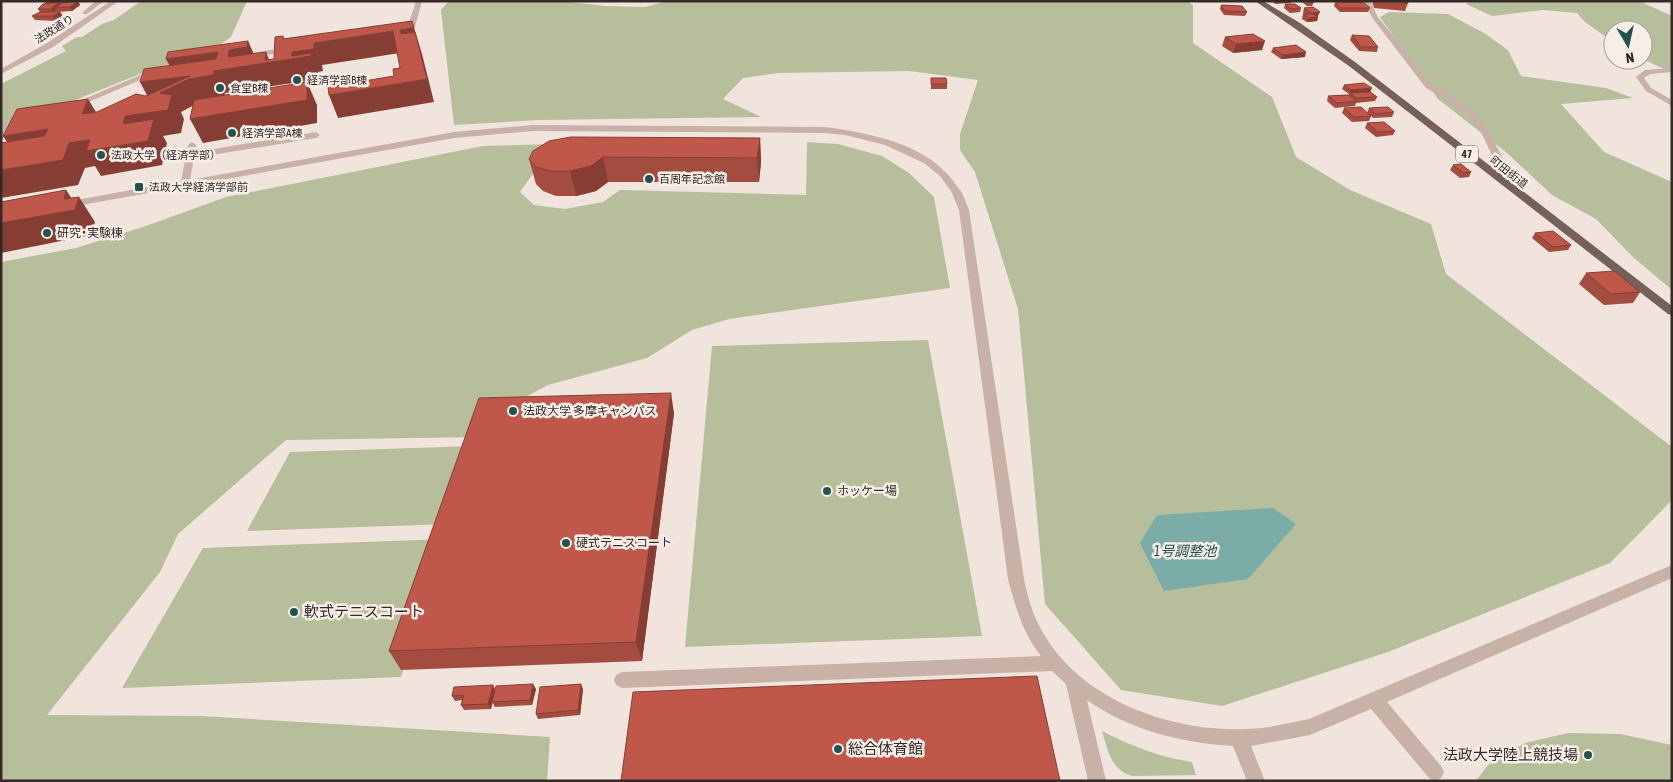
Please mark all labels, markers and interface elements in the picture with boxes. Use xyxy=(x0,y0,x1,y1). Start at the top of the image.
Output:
street label: 法政通り xyxy=(32,12,76,46)
north arrow xyxy=(1603,20,1653,70)
text: N xyxy=(1625,49,1635,66)
marker: 経済学部B棟 xyxy=(291,74,303,86)
place label: 経済学部B棟 xyxy=(307,74,367,86)
marker: 食堂B棟 xyxy=(214,82,226,94)
place label: 食堂B棟 xyxy=(230,82,268,94)
marker: 経済学部A棟 xyxy=(226,127,238,139)
place label: 経済学部A棟 xyxy=(242,127,302,139)
road number: 47 xyxy=(1456,146,1478,162)
marker: 法政大学（経済学部） xyxy=(95,149,107,161)
place label: 法政大学（経済学部） xyxy=(111,149,221,161)
street label: 町田街道 xyxy=(1488,154,1530,190)
marker: 百周年記念館 xyxy=(643,173,655,185)
place label: 百周年記念館 xyxy=(659,173,725,185)
marker: 法政大学経済学部前 xyxy=(133,181,145,193)
place label: 法政大学経済学部前 xyxy=(149,181,248,193)
place label: 研究･実験棟 xyxy=(57,226,123,240)
marker: 研究･実験棟 xyxy=(41,227,53,239)
place label: 法政大学 多摩キャンパス xyxy=(523,404,657,418)
marker: 法政大学 多摩キャンパス xyxy=(507,405,519,417)
place label: ホッケー場 xyxy=(837,484,897,498)
marker: ホッケー場 xyxy=(821,485,833,497)
place label: 硬式テニスコート xyxy=(576,536,672,550)
marker: 硬式テニスコート xyxy=(560,537,572,549)
water label: 1号調整池 xyxy=(1154,543,1218,559)
place label: 軟式テニスコート xyxy=(304,603,424,620)
marker: 軟式テニスコート xyxy=(288,606,300,618)
place label: 総合体育館 xyxy=(848,740,923,757)
marker: 総合体育館 xyxy=(832,743,844,755)
place label: 法政大学陸上競技場 xyxy=(1443,746,1578,763)
marker: 法政大学陸上競技場 xyxy=(1582,749,1594,761)

